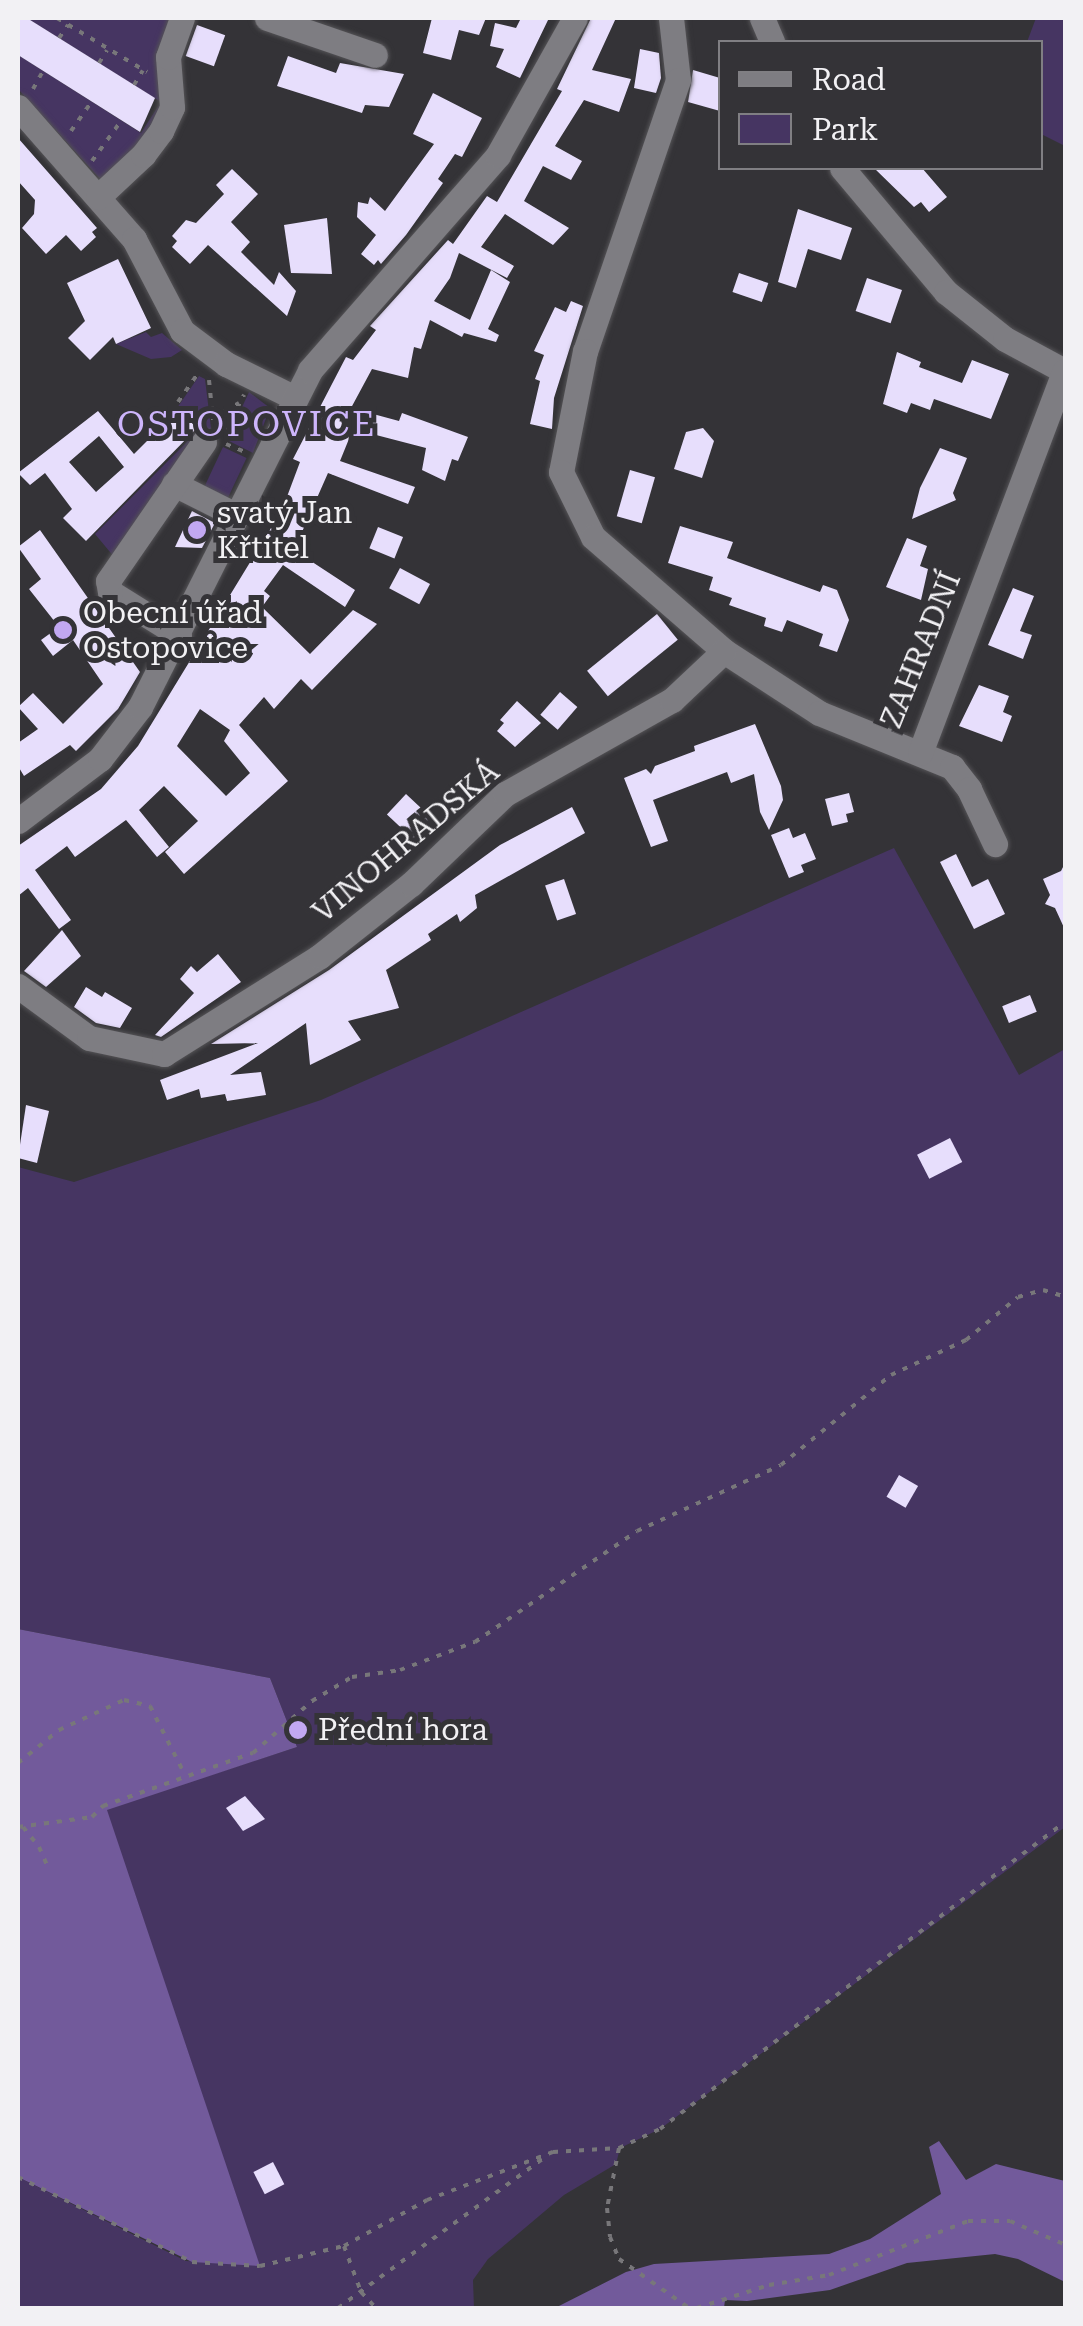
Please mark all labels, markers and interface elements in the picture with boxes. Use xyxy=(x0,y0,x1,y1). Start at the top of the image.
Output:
legend xyxy=(718,40,1043,170)
text: Road xyxy=(812,62,886,97)
text: Park xyxy=(812,112,878,147)
district label: OSTOPOVICE xyxy=(117,404,377,446)
place label: svatý Jan Křtitel xyxy=(217,495,352,566)
marker: svatý Jan Křtitel xyxy=(186,519,208,541)
street label: ZAHRADNÍ xyxy=(873,567,969,733)
place label: Obecní úřad Ostopovice xyxy=(83,595,262,666)
marker: Obecní úřad Ostopovice xyxy=(52,619,74,641)
street label: VINOHRADSKÁ xyxy=(305,754,507,930)
place label: Přední hora xyxy=(318,1712,488,1748)
marker: Přední hora xyxy=(287,1719,309,1741)

